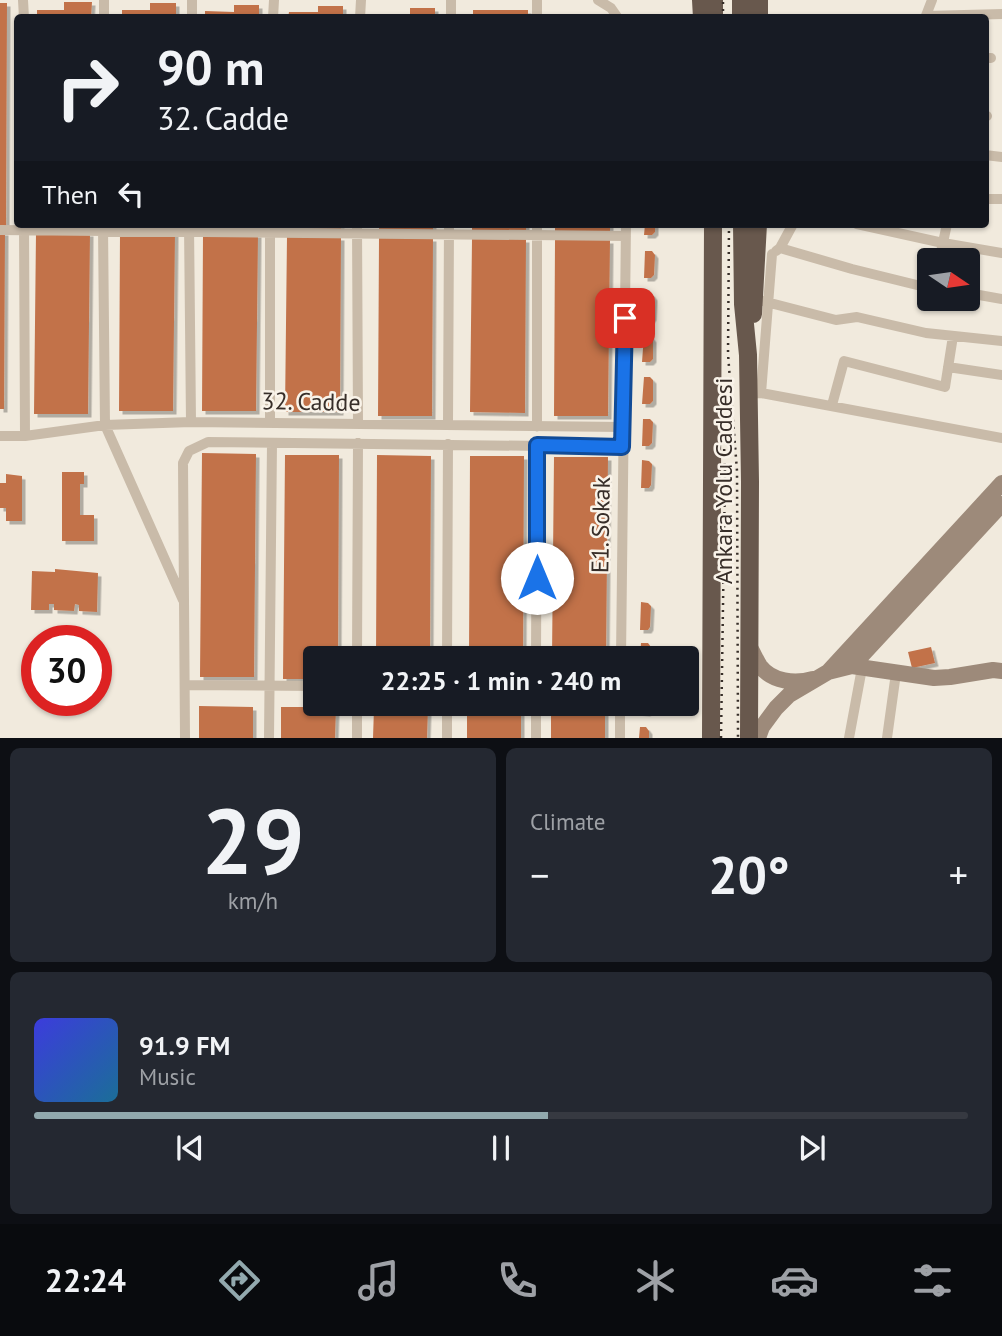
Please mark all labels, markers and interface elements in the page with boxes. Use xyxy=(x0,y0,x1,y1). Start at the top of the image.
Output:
text: 90 m xyxy=(157,35,264,99)
icon: right xyxy=(42,42,133,133)
text: 32. Cadde xyxy=(157,97,289,139)
icon: left xyxy=(112,175,150,213)
text: Then xyxy=(42,178,98,211)
north arrow xyxy=(917,248,980,312)
map controls xyxy=(917,248,980,311)
pin xyxy=(595,288,655,348)
icon: arrive xyxy=(606,299,644,337)
street label: Ankara Yolu Caddesi xyxy=(708,378,739,584)
street label: 32. Cadde xyxy=(261,385,361,418)
street label: E1. Sokak xyxy=(584,476,617,573)
position arrow xyxy=(500,541,574,615)
speed limit sign: 30 xyxy=(21,625,112,716)
text: 22:25 · 1 min · 240 m xyxy=(381,664,621,697)
text: 29 xyxy=(201,781,305,899)
text: Climate xyxy=(530,807,605,836)
text: 20° xyxy=(708,841,790,908)
text: − xyxy=(530,850,549,899)
text: + xyxy=(949,850,968,899)
text: km/h xyxy=(228,886,278,915)
text: 91.9 FM xyxy=(139,1029,230,1062)
text: Music xyxy=(139,1062,196,1091)
icon: previous xyxy=(171,1129,209,1167)
icon: pause xyxy=(482,1129,520,1167)
icon: next xyxy=(793,1129,831,1167)
icon: directions xyxy=(215,1256,264,1305)
icon: music xyxy=(354,1256,403,1305)
icon: phone xyxy=(493,1256,542,1305)
icon: climate xyxy=(631,1256,680,1305)
icon: car xyxy=(770,1256,819,1305)
icon: filters xyxy=(908,1256,957,1305)
text: 22:24 xyxy=(45,1259,126,1301)

